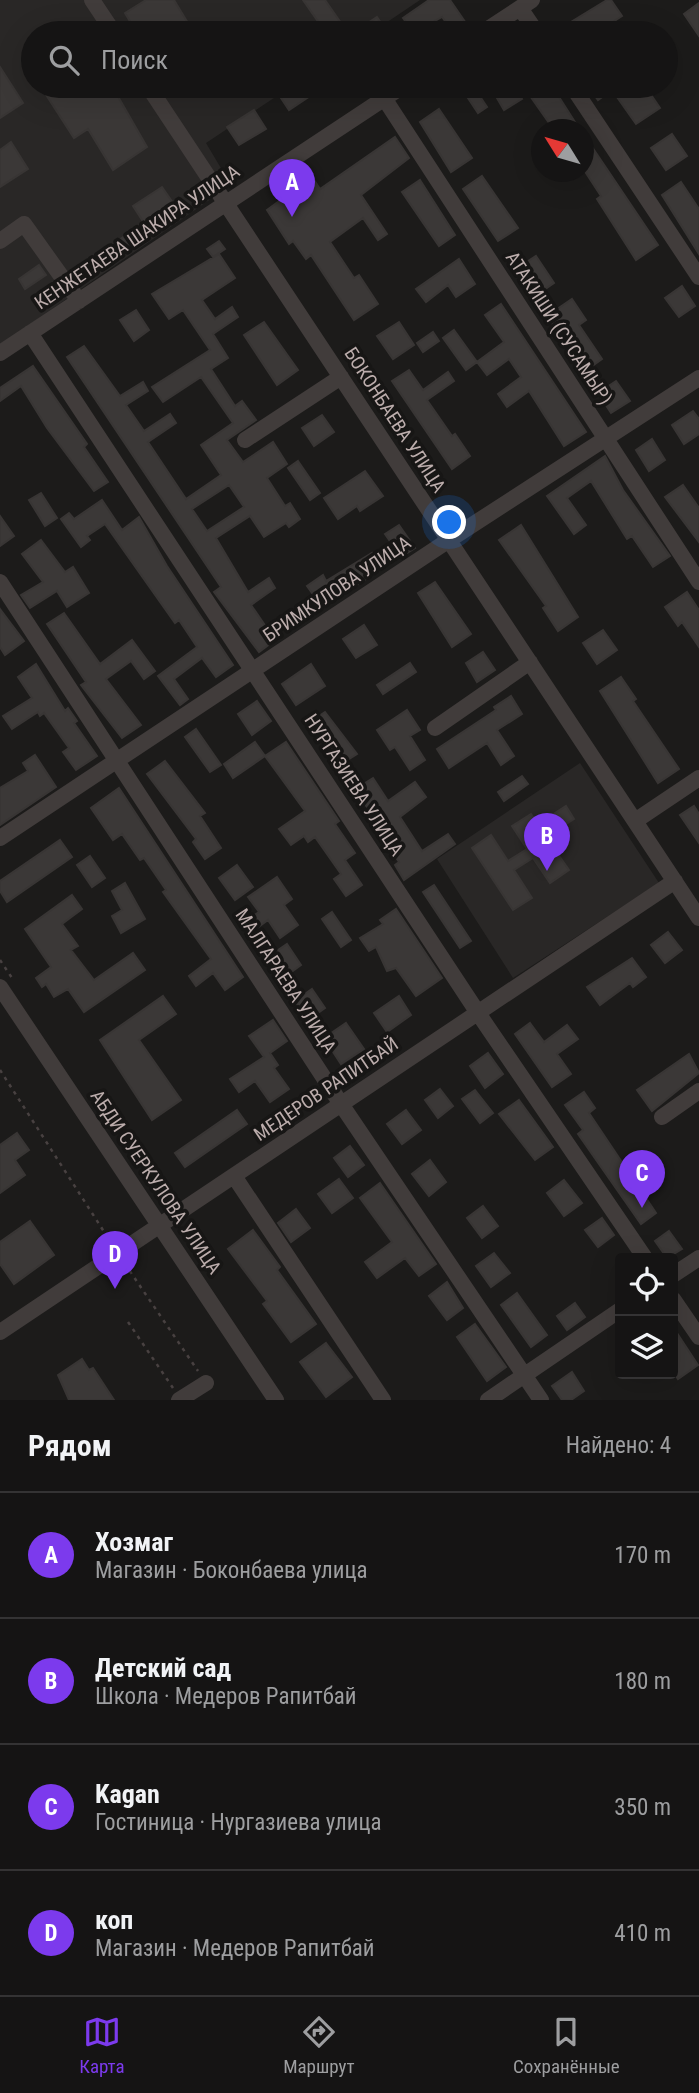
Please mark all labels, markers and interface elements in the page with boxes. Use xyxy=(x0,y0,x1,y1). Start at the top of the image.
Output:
search box xyxy=(21,21,678,98)
icon: search xyxy=(45,41,83,79)
text: Поиск xyxy=(101,45,168,75)
north arrow xyxy=(531,119,594,182)
pin: A xyxy=(269,159,315,217)
street label: КЕНЖЕТАЕВА ШАКИРА УЛИЦА xyxy=(30,160,244,314)
street label: АТАКИШИ (СУСАМЫР) xyxy=(501,247,617,409)
street label: БОКОНБАЕВА УЛИЦА xyxy=(339,343,451,497)
your location xyxy=(432,505,466,539)
street label: БРИМКУЛОВА УЛИЦА xyxy=(259,531,415,647)
street label: НУРГАЗИЕВА УЛИЦА xyxy=(300,710,408,860)
pin: B xyxy=(524,813,570,871)
street label: МАЛГАРАЕВА УЛИЦА xyxy=(231,904,341,1058)
street label: МЕДЕРОВ РАПИТБАЙ xyxy=(249,1032,403,1146)
street label: АБДИ СУЕРКУЛОВА УЛИЦА xyxy=(86,1086,226,1279)
pin: C xyxy=(619,1150,665,1208)
pin: D xyxy=(92,1231,138,1289)
map controls xyxy=(615,1253,678,1379)
button: locate xyxy=(615,1253,678,1316)
button: layers xyxy=(615,1316,678,1379)
text: Рядом xyxy=(28,1428,112,1463)
text: Найдено: 4 xyxy=(566,1432,671,1459)
text: Хозмаг xyxy=(95,1527,173,1557)
text: A xyxy=(44,1542,58,1569)
text: 170 m xyxy=(614,1542,671,1569)
text: Магазин · Боконбаева улица xyxy=(95,1557,368,1584)
text: Детский сад xyxy=(95,1653,231,1683)
text: B xyxy=(45,1668,57,1695)
text: 180 m xyxy=(614,1668,671,1695)
text: Школа · Медеров Рапитбай xyxy=(95,1683,357,1710)
text: Kagan xyxy=(95,1779,160,1809)
text: C xyxy=(44,1794,58,1821)
text: 350 m xyxy=(614,1794,671,1821)
text: Гостиница · Нургазиева улица xyxy=(95,1809,381,1836)
text: коп xyxy=(95,1905,133,1935)
text: D xyxy=(45,1920,58,1947)
text: 410 m xyxy=(614,1920,671,1947)
text: Магазин · Медеров Рапитбай xyxy=(95,1935,375,1962)
tab: Карта xyxy=(79,2013,125,2078)
tab: Маршрут xyxy=(283,2013,355,2078)
tab: Сохранённые xyxy=(513,2013,620,2078)

